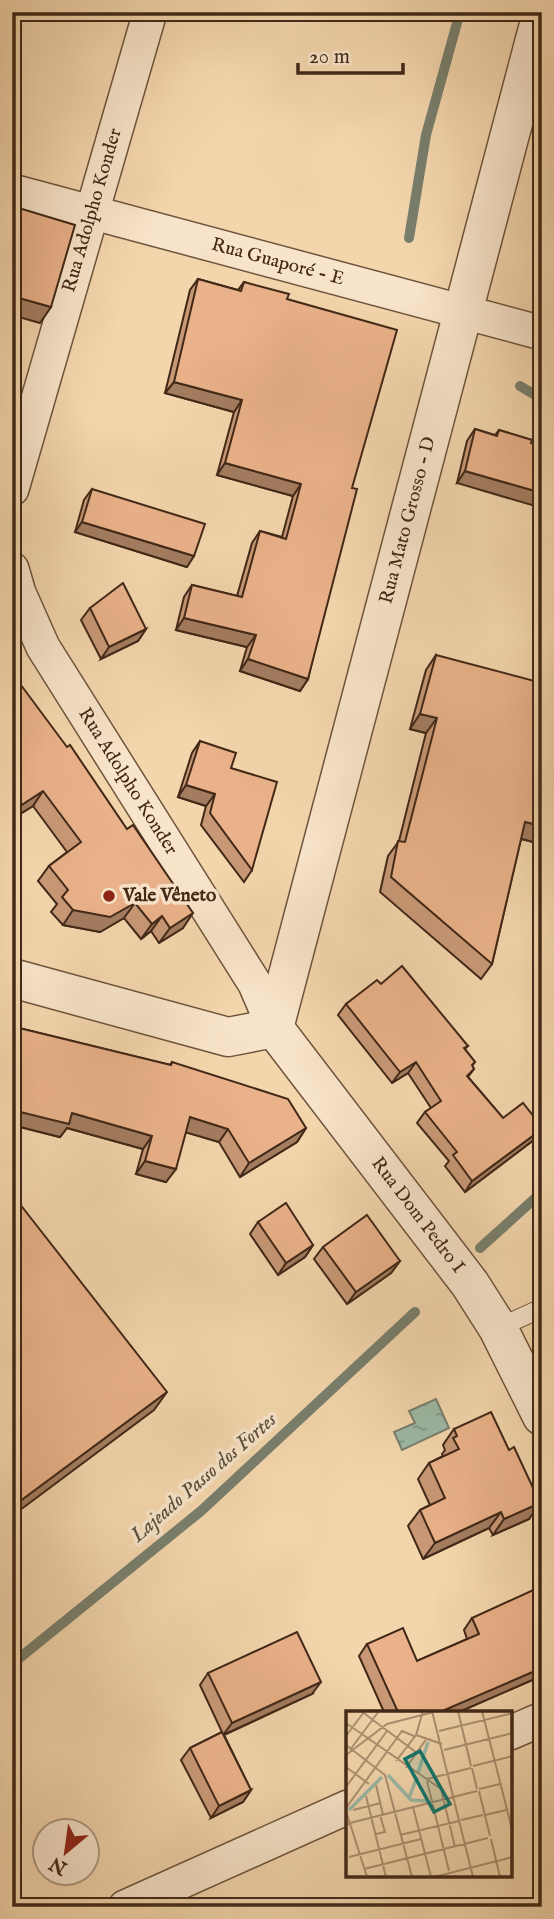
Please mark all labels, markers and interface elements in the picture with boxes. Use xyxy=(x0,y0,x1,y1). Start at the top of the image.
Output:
scale bar xyxy=(298,32,404,76)
text: 20 m xyxy=(309,44,350,71)
street label: Rua Adolpho Konder xyxy=(58,126,128,295)
street label: Rua Guaporé - E xyxy=(209,233,347,291)
street label: Rua Mato Grosso - D xyxy=(374,434,442,607)
street label: Rua Adolpho Konder xyxy=(72,703,183,860)
place label: Vale Vêneto xyxy=(122,884,216,908)
marker: Vale Vêneto xyxy=(101,888,117,904)
street label: Rua Dom Pedro I xyxy=(365,1152,470,1278)
water label: Lajeado Passo dos Fortes xyxy=(124,1406,284,1550)
inset map xyxy=(346,1711,512,1877)
north arrow xyxy=(32,1818,102,1888)
text: N xyxy=(45,1850,73,1880)

